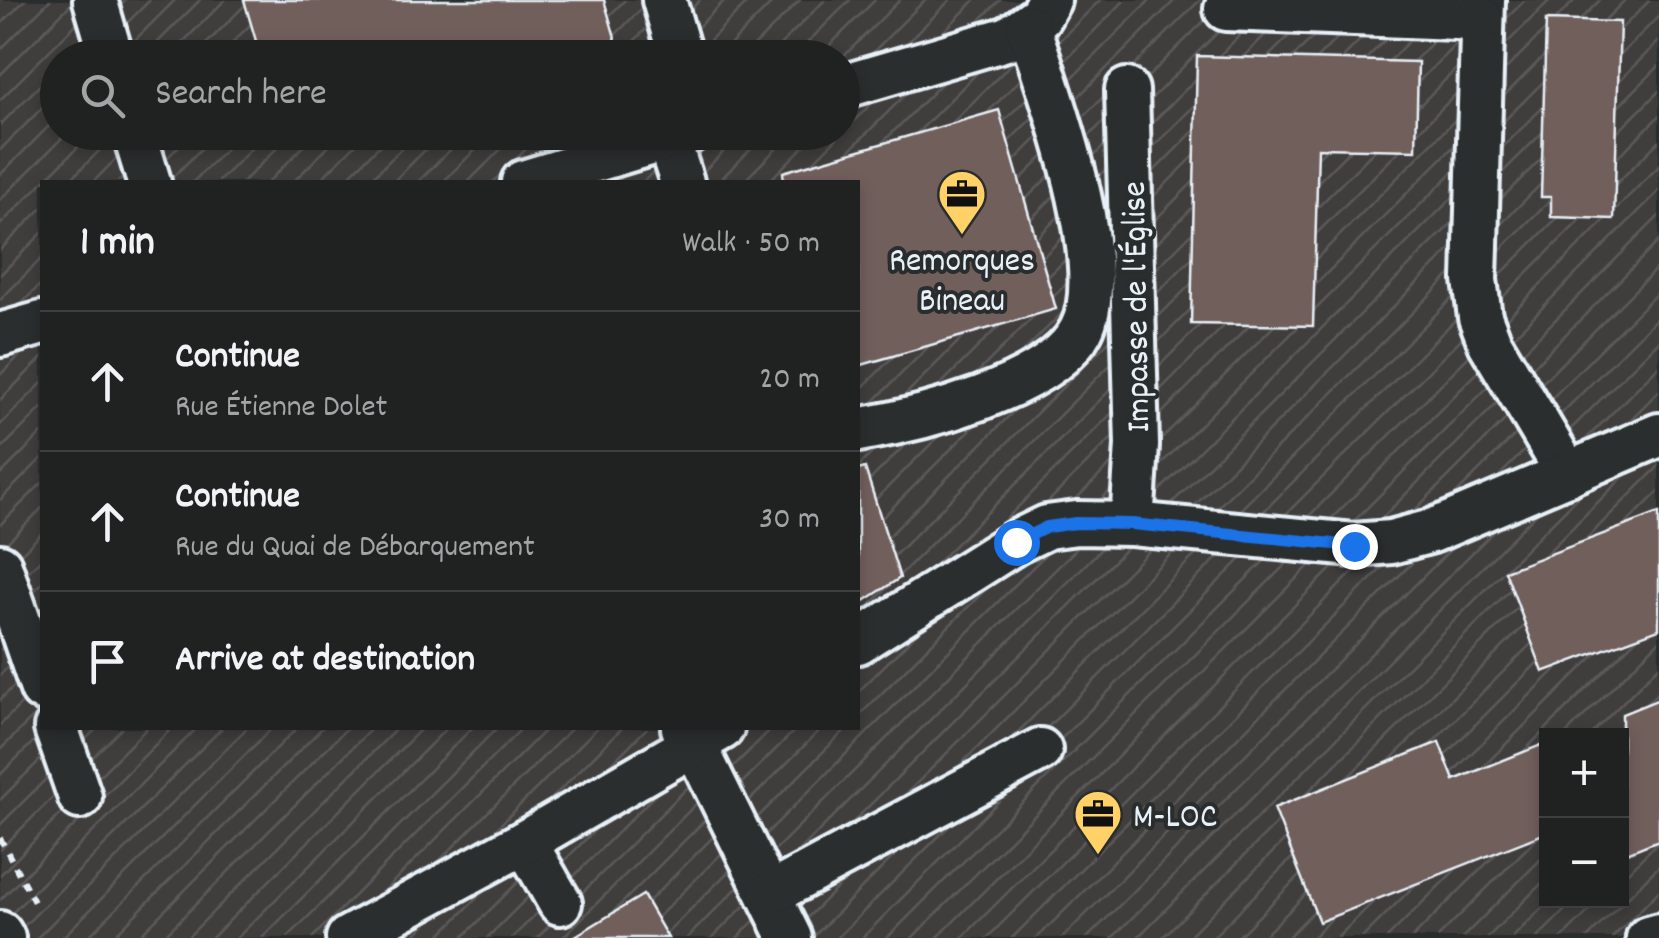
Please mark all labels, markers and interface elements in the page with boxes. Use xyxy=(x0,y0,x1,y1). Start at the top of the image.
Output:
search box xyxy=(40,40,860,150)
icon: search xyxy=(75,68,130,123)
text: Search here xyxy=(155,68,327,123)
office icon: Remorques Bineau xyxy=(936,168,988,236)
street label: Impasse de l'Église xyxy=(1112,181,1166,433)
text: 1 min xyxy=(80,215,155,275)
text: Walk · 50 m xyxy=(682,222,820,268)
place label: Remorques Bineau xyxy=(889,238,1035,328)
text: Continue xyxy=(175,331,300,386)
icon: ahead xyxy=(80,354,135,409)
text: 20 m xyxy=(759,358,820,404)
text: Rue Étienne Dolet xyxy=(175,386,387,432)
text: Continue xyxy=(175,471,300,526)
icon: ahead xyxy=(80,494,135,549)
text: 30 m xyxy=(759,498,820,544)
route start xyxy=(994,520,1040,566)
route end xyxy=(1332,524,1378,570)
text: Rue du Quai de Débarquement xyxy=(175,526,535,572)
icon: arrive xyxy=(80,634,135,689)
text: Arrive at destination xyxy=(175,634,475,689)
map controls xyxy=(1539,728,1629,908)
button: + xyxy=(1539,728,1629,818)
office icon: M-LOC xyxy=(1072,788,1124,856)
place label: M-LOC xyxy=(1133,794,1217,844)
button: − xyxy=(1539,818,1629,908)

